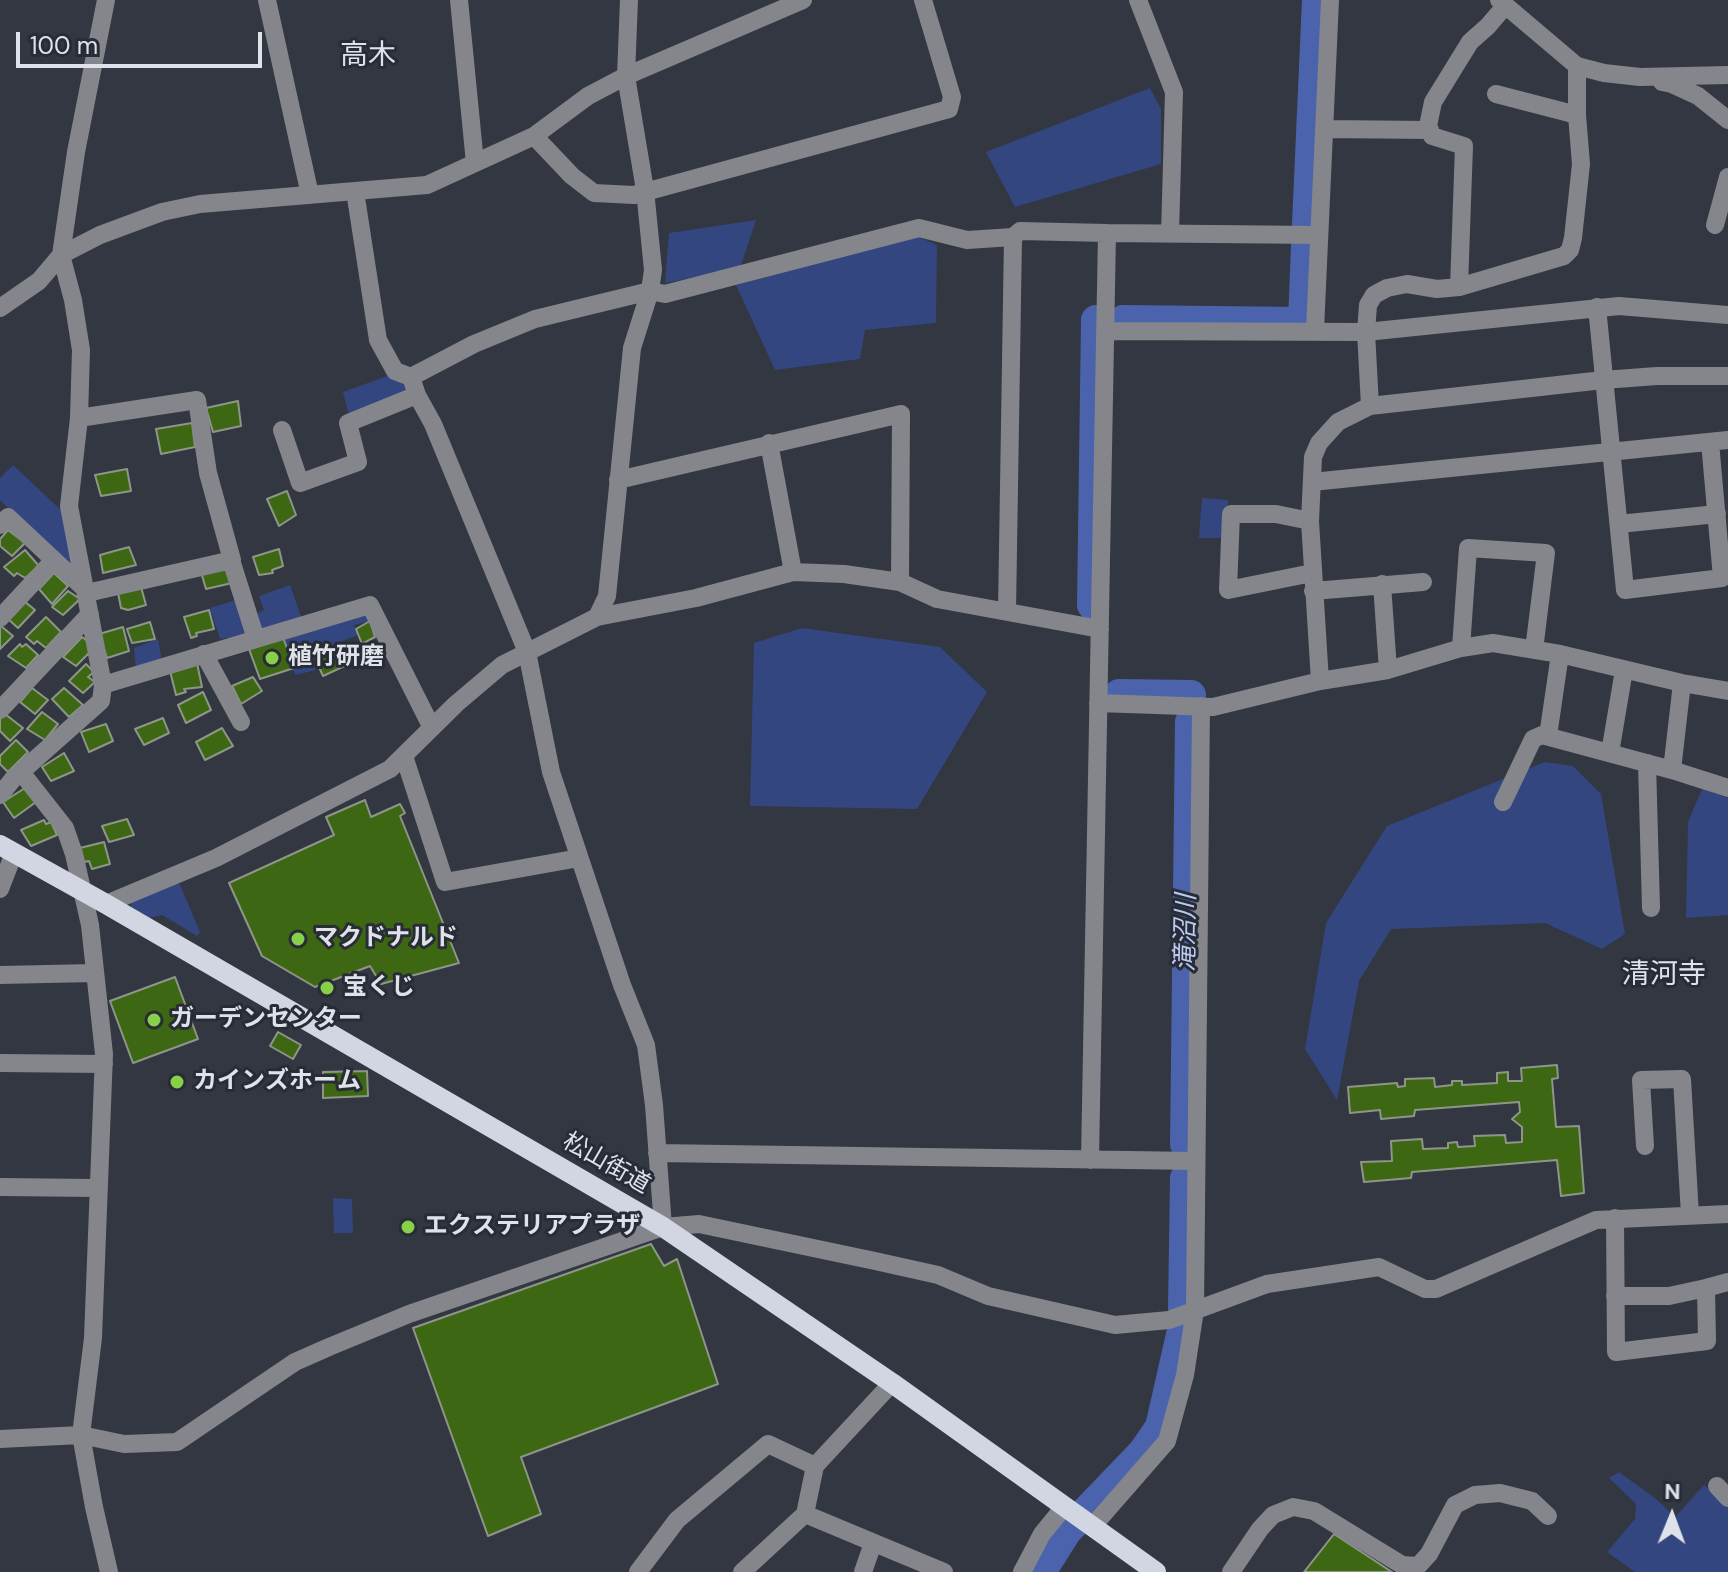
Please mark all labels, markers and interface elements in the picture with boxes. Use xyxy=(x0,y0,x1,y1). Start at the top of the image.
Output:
scale bar xyxy=(20,16,266,66)
text: 100 m xyxy=(30,30,98,61)
district label: 高木 xyxy=(340,40,396,74)
place label: 植竹研磨 xyxy=(288,644,384,672)
marker: 植竹研磨 xyxy=(263,649,281,667)
water label: 滝沼川 xyxy=(1171,894,1203,972)
place label: マクドナルド xyxy=(314,925,458,953)
marker: マクドナルド xyxy=(289,930,307,948)
district label: 清河寺 xyxy=(1622,959,1706,993)
place label: 宝くじ xyxy=(343,974,415,1002)
marker: 宝くじ xyxy=(318,979,336,997)
place label: ガーデンセンター xyxy=(170,1006,362,1034)
marker: ガーデンセンター xyxy=(145,1011,163,1029)
place label: カインズホーム xyxy=(193,1068,361,1096)
marker: カインズホーム xyxy=(168,1073,186,1091)
street label: 松山街道 xyxy=(557,1128,655,1200)
place label: エクステリアプラザ xyxy=(424,1213,640,1241)
marker: エクステリアプラザ xyxy=(399,1218,417,1236)
north arrow xyxy=(1632,1476,1712,1556)
text: N xyxy=(1664,1477,1681,1506)

